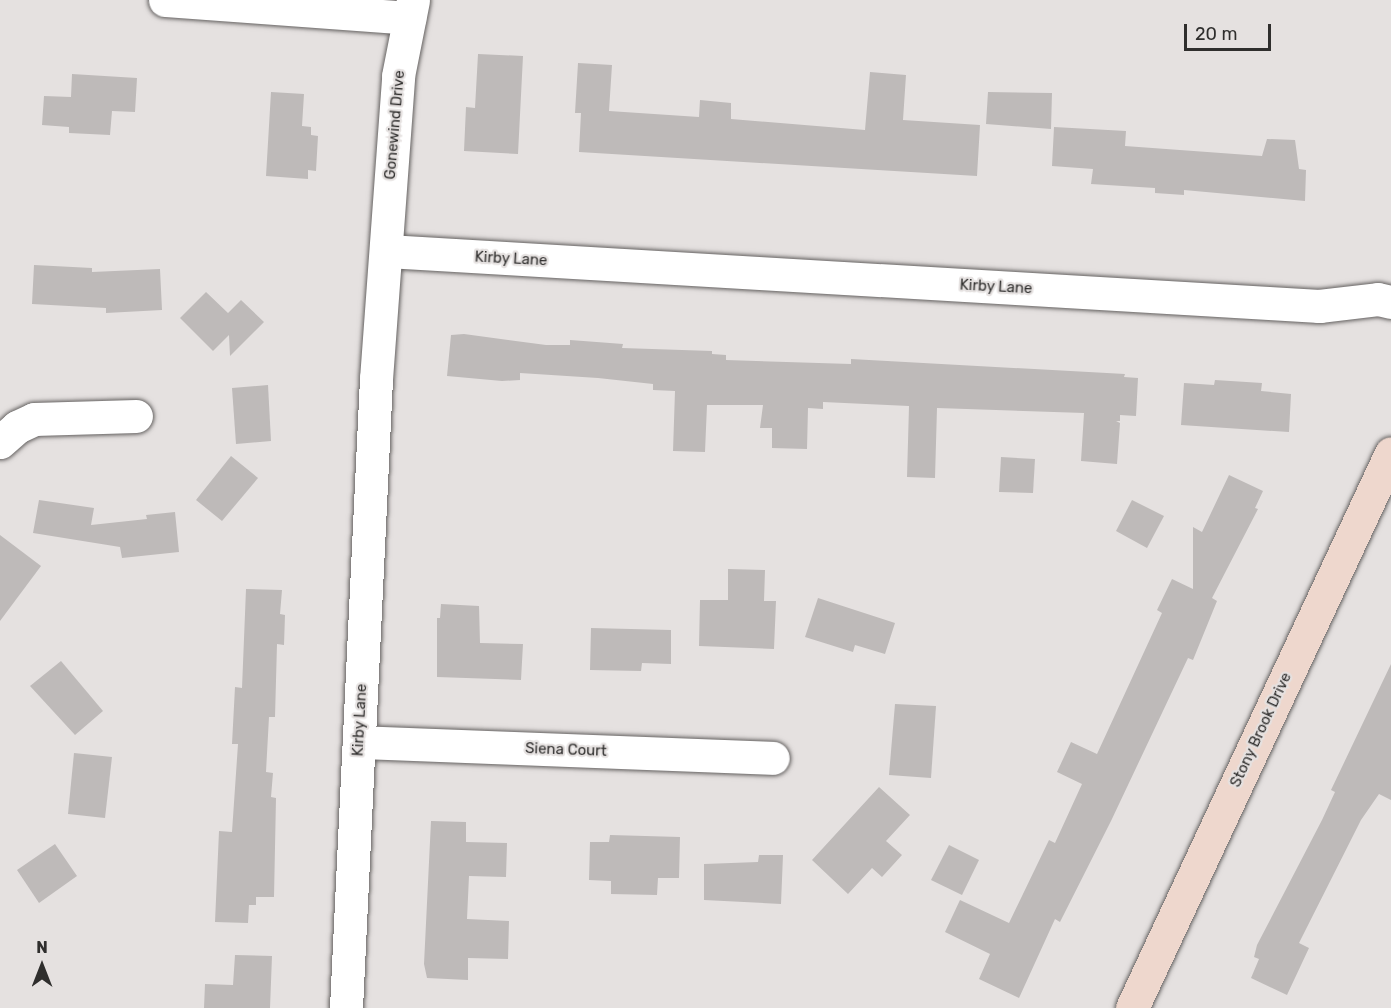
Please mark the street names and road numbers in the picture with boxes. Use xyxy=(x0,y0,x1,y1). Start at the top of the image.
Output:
street label: Gonewind Drive xyxy=(381,70,409,180)
street label: Kirby Lane xyxy=(474,248,548,270)
street label: Kirby Lane xyxy=(959,276,1033,298)
street label: Stony Brook Drive xyxy=(1226,670,1296,790)
street label: Kirby Lane xyxy=(349,683,371,757)
street label: Siena Court xyxy=(525,740,607,760)

